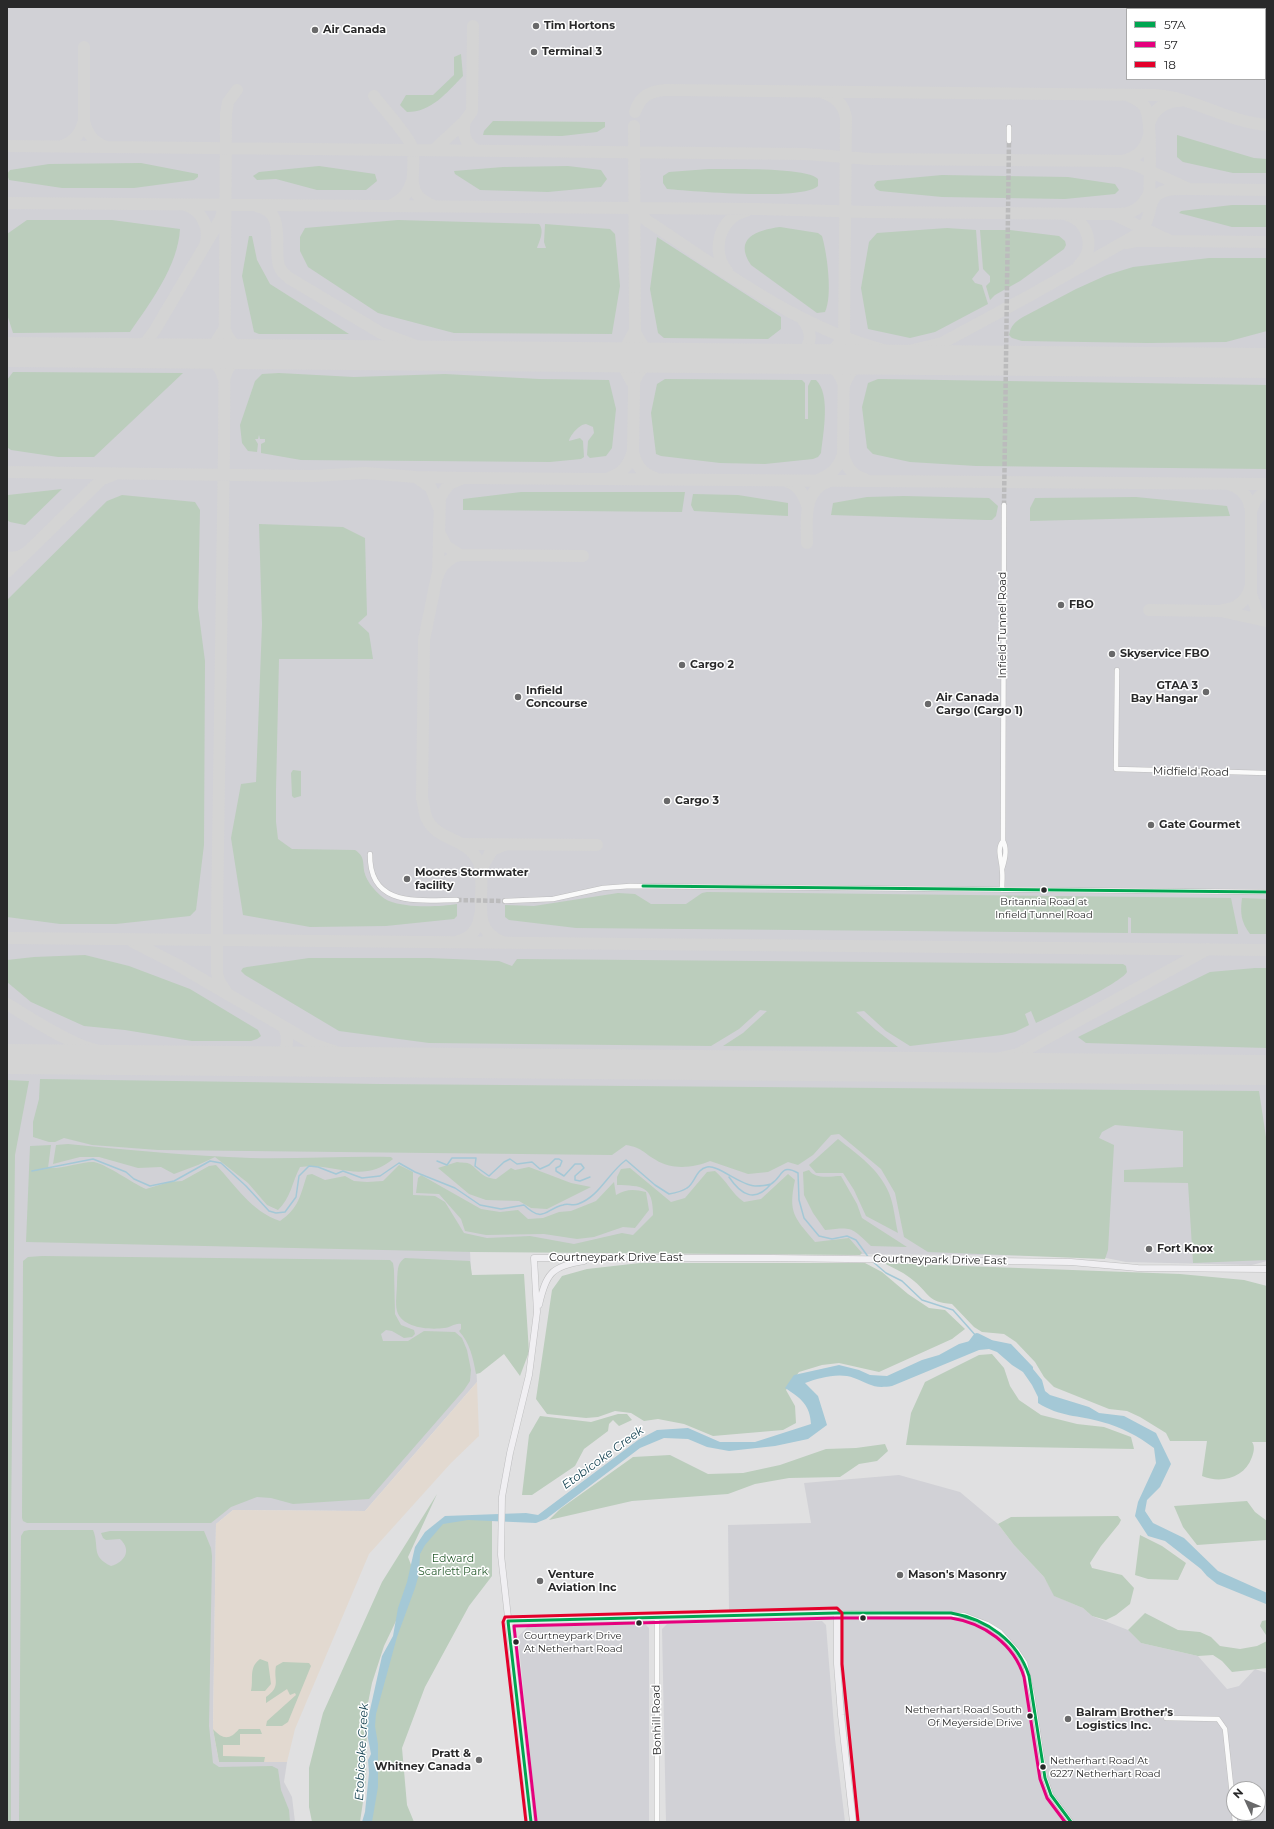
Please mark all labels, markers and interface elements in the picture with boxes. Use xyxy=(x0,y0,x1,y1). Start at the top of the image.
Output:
legend xyxy=(1126,8,1266,80)
text: 57A xyxy=(1164,17,1186,32)
place label: Tim Hortons xyxy=(544,19,615,33)
marker: Tim Hortons xyxy=(531,21,541,31)
place label: Air Canada xyxy=(323,23,386,37)
marker: Air Canada xyxy=(310,25,320,35)
text: 57 xyxy=(1164,37,1178,52)
place label: Terminal 3 xyxy=(542,45,602,59)
marker: Terminal 3 xyxy=(529,47,539,57)
text: 18 xyxy=(1164,57,1176,72)
street label: Infield Tunnel Road xyxy=(996,571,1010,679)
place label: FBO xyxy=(1069,598,1094,612)
marker: FBO xyxy=(1056,600,1066,610)
place label: Skyservice FBO xyxy=(1120,647,1209,661)
marker: Skyservice FBO xyxy=(1107,649,1117,659)
place label: Cargo 2 xyxy=(690,658,734,672)
marker: Cargo 2 xyxy=(677,660,687,670)
place label: GTAA 3 Bay Hangar xyxy=(1131,679,1198,705)
place label: Infield Concourse xyxy=(526,684,587,710)
marker: GTAA 3 Bay Hangar xyxy=(1201,687,1211,697)
place label: Air Canada Cargo (Cargo 1) xyxy=(936,691,1023,717)
marker: Infield Concourse xyxy=(513,692,523,702)
marker: Air Canada Cargo (Cargo 1) xyxy=(923,699,933,709)
street label: Midfield Road xyxy=(1153,765,1229,779)
place label: Cargo 3 xyxy=(675,794,719,808)
marker: Cargo 3 xyxy=(662,796,672,806)
place label: Gate Gourmet xyxy=(1159,818,1240,832)
marker: Gate Gourmet xyxy=(1146,820,1156,830)
place label: Moores Stormwater facility xyxy=(415,866,529,892)
marker: Moores Stormwater facility xyxy=(402,874,412,884)
marker: Britannia Road at Infield Tunnel Road xyxy=(1039,885,1049,895)
place label: Britannia Road at Infield Tunnel Road xyxy=(995,896,1093,920)
place label: Fort Knox xyxy=(1157,1242,1213,1256)
marker: Fort Knox xyxy=(1144,1244,1154,1254)
street label: Courtneypark Drive East xyxy=(549,1251,683,1265)
street label: Courtneypark Drive East xyxy=(873,1252,1007,1268)
water label: Etobicoke Creek xyxy=(559,1423,647,1493)
park label: Edward Scarlett Park xyxy=(418,1552,488,1578)
place label: Venture Aviation Inc xyxy=(548,1568,617,1594)
place label: Mason's Masonry xyxy=(908,1568,1007,1582)
marker: Mason's Masonry xyxy=(895,1570,905,1580)
marker: Venture Aviation Inc xyxy=(535,1576,545,1586)
unlabelled marker xyxy=(858,1613,868,1623)
unlabelled marker xyxy=(634,1618,644,1628)
place label: Courtneypark Drive At Netherhart Road xyxy=(524,1630,622,1654)
marker: Courtneypark Drive At Netherhart Road xyxy=(511,1637,521,1647)
street label: Bonhill Road xyxy=(650,1685,664,1755)
water label: Etobicoke Creek xyxy=(352,1703,372,1801)
place label: Netherhart Road South Of Meyerside Drive xyxy=(905,1704,1022,1728)
place label: Balram Brother's Logistics Inc. xyxy=(1076,1706,1173,1732)
marker: Netherhart Road South Of Meyerside Drive xyxy=(1025,1711,1035,1721)
marker: Balram Brother's Logistics Inc. xyxy=(1063,1714,1073,1724)
place label: Pratt & Whitney Canada xyxy=(375,1747,471,1773)
marker: Pratt & Whitney Canada xyxy=(474,1755,484,1765)
place label: Netherhart Road At 6227 Netherhart Road xyxy=(1050,1755,1161,1778)
marker: Netherhart Road At 6227 Netherhart Road xyxy=(1038,1762,1048,1772)
north arrow xyxy=(1226,1781,1266,1821)
text: N xyxy=(1230,1785,1246,1801)

